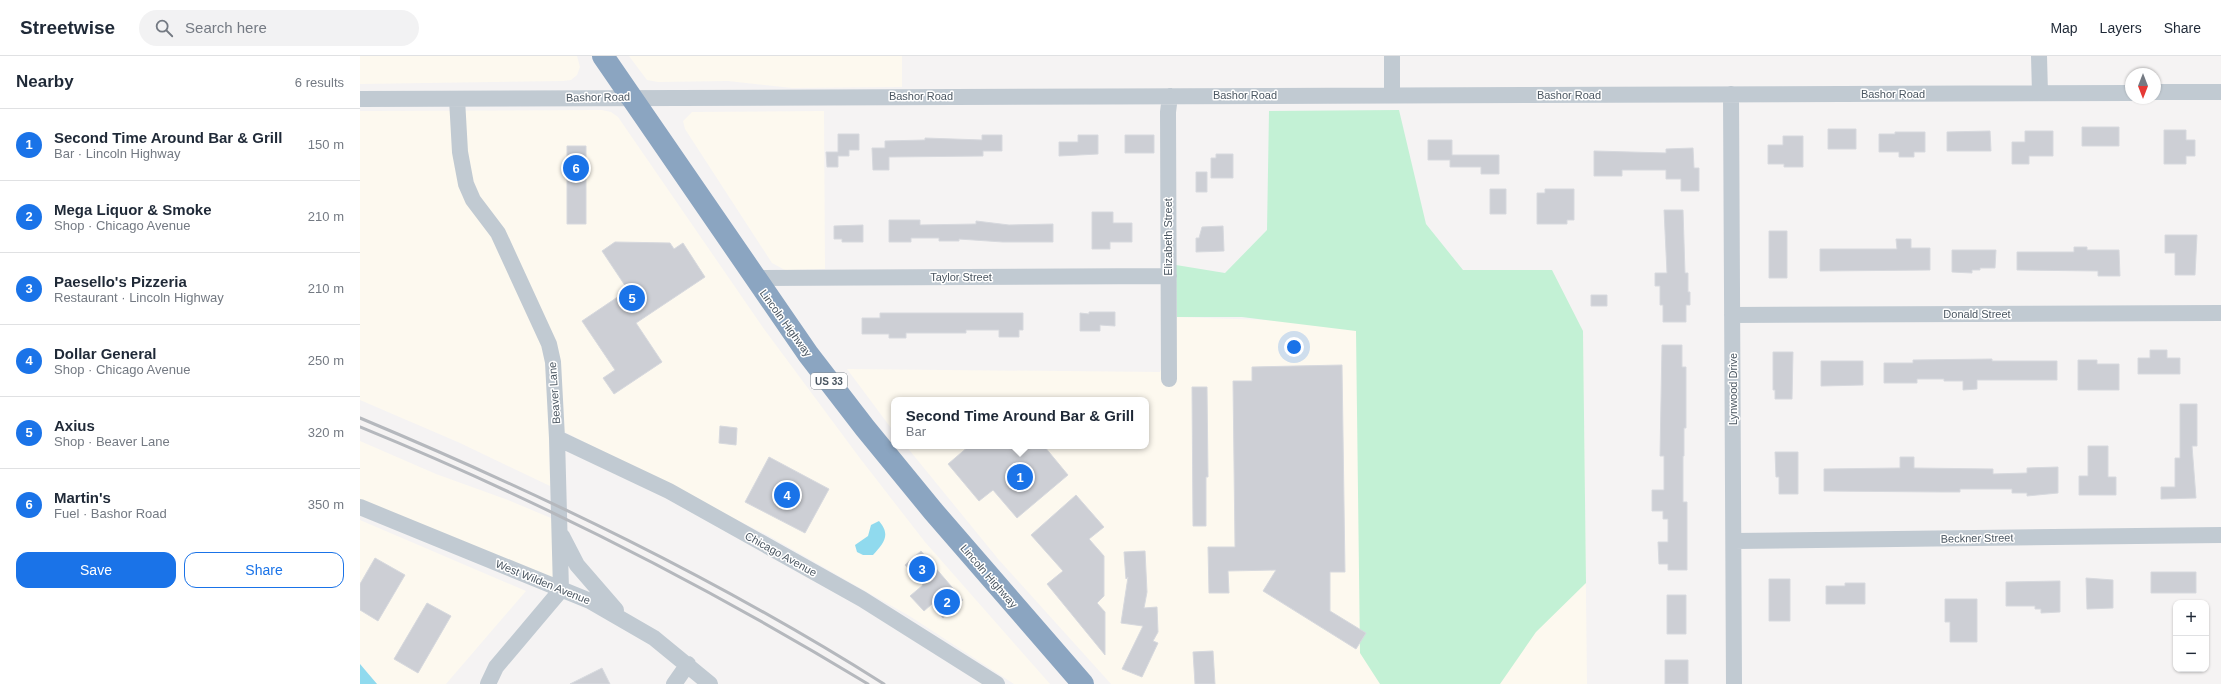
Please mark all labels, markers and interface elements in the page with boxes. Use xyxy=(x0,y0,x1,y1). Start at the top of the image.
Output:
search box xyxy=(139,10,419,46)
text: Streetwise xyxy=(20,17,115,38)
icon: search xyxy=(153,17,175,39)
text: Search here xyxy=(185,19,267,36)
text: Map xyxy=(2050,20,2078,36)
text: Layers xyxy=(2100,20,2142,36)
text: Share xyxy=(2164,20,2201,36)
north arrow xyxy=(2125,68,2161,104)
text: Nearby xyxy=(16,72,74,91)
text: 6 results xyxy=(295,75,344,90)
street label: Bashor Road xyxy=(1861,88,1925,100)
street label: Bashor Road xyxy=(1213,89,1277,101)
street label: Bashor Road xyxy=(1537,89,1601,101)
street label: Bashor Road xyxy=(566,90,630,104)
street label: Bashor Road xyxy=(889,90,953,102)
text: Second Time Around Bar & Grill xyxy=(54,129,282,146)
text: 1 xyxy=(25,137,33,152)
text: 150 m xyxy=(308,137,344,152)
text: Bar · Lincoln Highway xyxy=(54,146,180,161)
pin: 6 xyxy=(563,153,589,183)
street label: Elizabeth Street xyxy=(1162,198,1174,276)
text: Mega Liquor & Smoke xyxy=(54,201,212,218)
text: 2 xyxy=(25,209,33,224)
text: 210 m xyxy=(308,209,344,224)
text: Shop · Chicago Avenue xyxy=(54,218,190,233)
street label: Taylor Street xyxy=(930,271,992,283)
text: Paesello's Pizzeria xyxy=(54,273,187,290)
text: 3 xyxy=(25,281,33,296)
text: 210 m xyxy=(308,281,344,296)
pin: 5 xyxy=(619,283,645,313)
street label: Lincoln Highway xyxy=(758,287,815,359)
text: Restaurant · Lincoln Highway xyxy=(54,290,224,305)
street label: Donald Street xyxy=(1943,308,2011,320)
your location xyxy=(1284,337,1304,357)
text: Dollar General xyxy=(54,345,157,362)
text: 4 xyxy=(25,353,33,368)
text: 250 m xyxy=(308,353,344,368)
street label: Lynwood Drive xyxy=(1727,353,1739,425)
street label: Beaver Lane xyxy=(546,361,562,425)
text: Shop · Chicago Avenue xyxy=(54,362,190,377)
road number: US 33 xyxy=(811,373,847,389)
popup xyxy=(891,397,1149,449)
text: Second Time Around Bar & Grill xyxy=(906,407,1134,424)
text: Axius xyxy=(54,417,95,434)
text: Bar xyxy=(906,424,926,439)
text: 5 xyxy=(25,425,33,440)
text: 320 m xyxy=(308,425,344,440)
text: Shop · Beaver Lane xyxy=(54,434,170,449)
pin: 1 xyxy=(1007,462,1033,492)
pin: 4 xyxy=(774,480,800,510)
text: Martin's xyxy=(54,489,111,506)
text: 6 xyxy=(25,497,33,512)
text: 350 m xyxy=(308,497,344,512)
text: Fuel · Bashor Road xyxy=(54,506,167,521)
street label: Chicago Avenue xyxy=(743,529,819,579)
street label: Beckner Street xyxy=(1941,531,2013,545)
street label: Lincoln Highway xyxy=(958,542,1020,611)
button: Save xyxy=(16,552,176,588)
button: Share xyxy=(184,552,344,588)
pin: 3 xyxy=(909,554,935,584)
street label: West Wilden Avenue xyxy=(494,557,592,607)
pin: 2 xyxy=(934,587,960,617)
map controls xyxy=(2173,600,2209,672)
button: + xyxy=(2173,600,2209,636)
button: − xyxy=(2173,636,2209,672)

